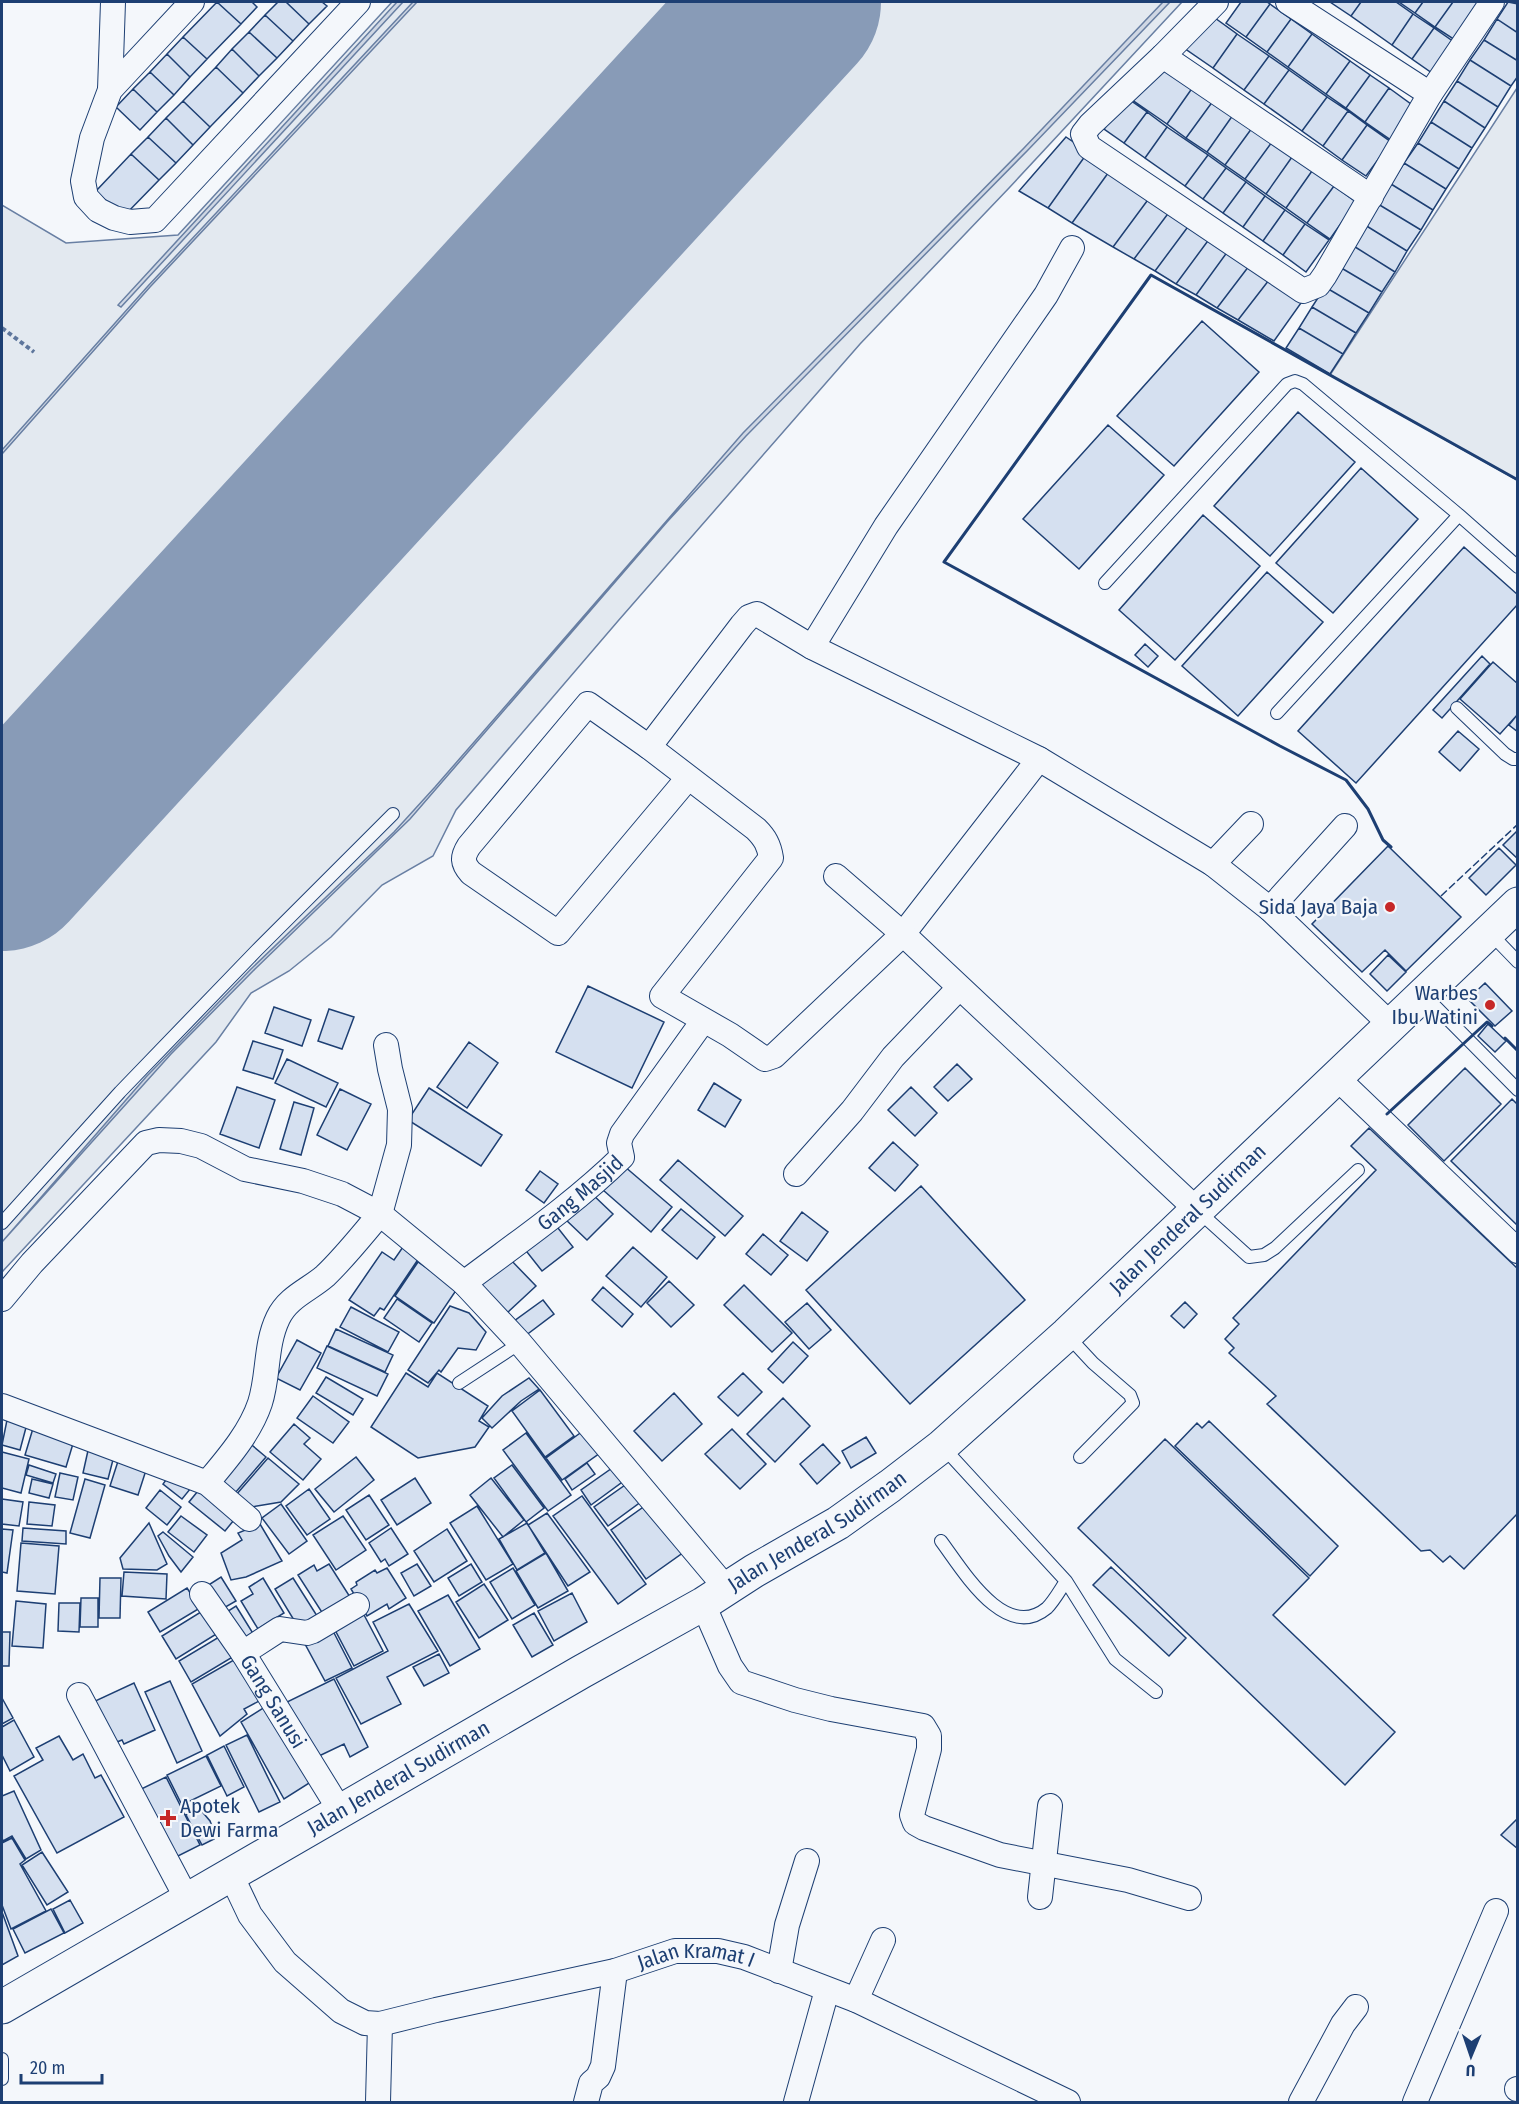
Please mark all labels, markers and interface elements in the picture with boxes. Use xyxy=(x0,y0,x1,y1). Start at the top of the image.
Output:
place label: Sida Jaya Baja xyxy=(1259,894,1378,920)
marker: Sida Jaya Baja xyxy=(1383,900,1397,914)
place label: Warbes Ibu Watini xyxy=(1392,980,1478,1030)
marker: Warbes Ibu Watini xyxy=(1483,998,1497,1012)
street label: Jalan Jenderal Sudirman xyxy=(1104,1138,1271,1300)
street label: Gang Masjid xyxy=(532,1150,629,1237)
street label: Jalan Jenderal Sudirman xyxy=(723,1465,912,1597)
street label: Gang Sanusi xyxy=(234,1650,312,1753)
street label: Jalan Jenderal Sudirman xyxy=(303,1715,494,1841)
place label: Apotek Dewi Farma xyxy=(180,1793,279,1843)
marker: Apotek Dewi Farma xyxy=(161,1811,175,1825)
street label: Jalan Kramat I xyxy=(634,1937,759,1976)
north arrow xyxy=(1441,2026,1501,2086)
scale bar xyxy=(21,2047,102,2085)
text: 20 m xyxy=(30,2057,65,2079)
text: U xyxy=(1465,2061,1476,2080)

